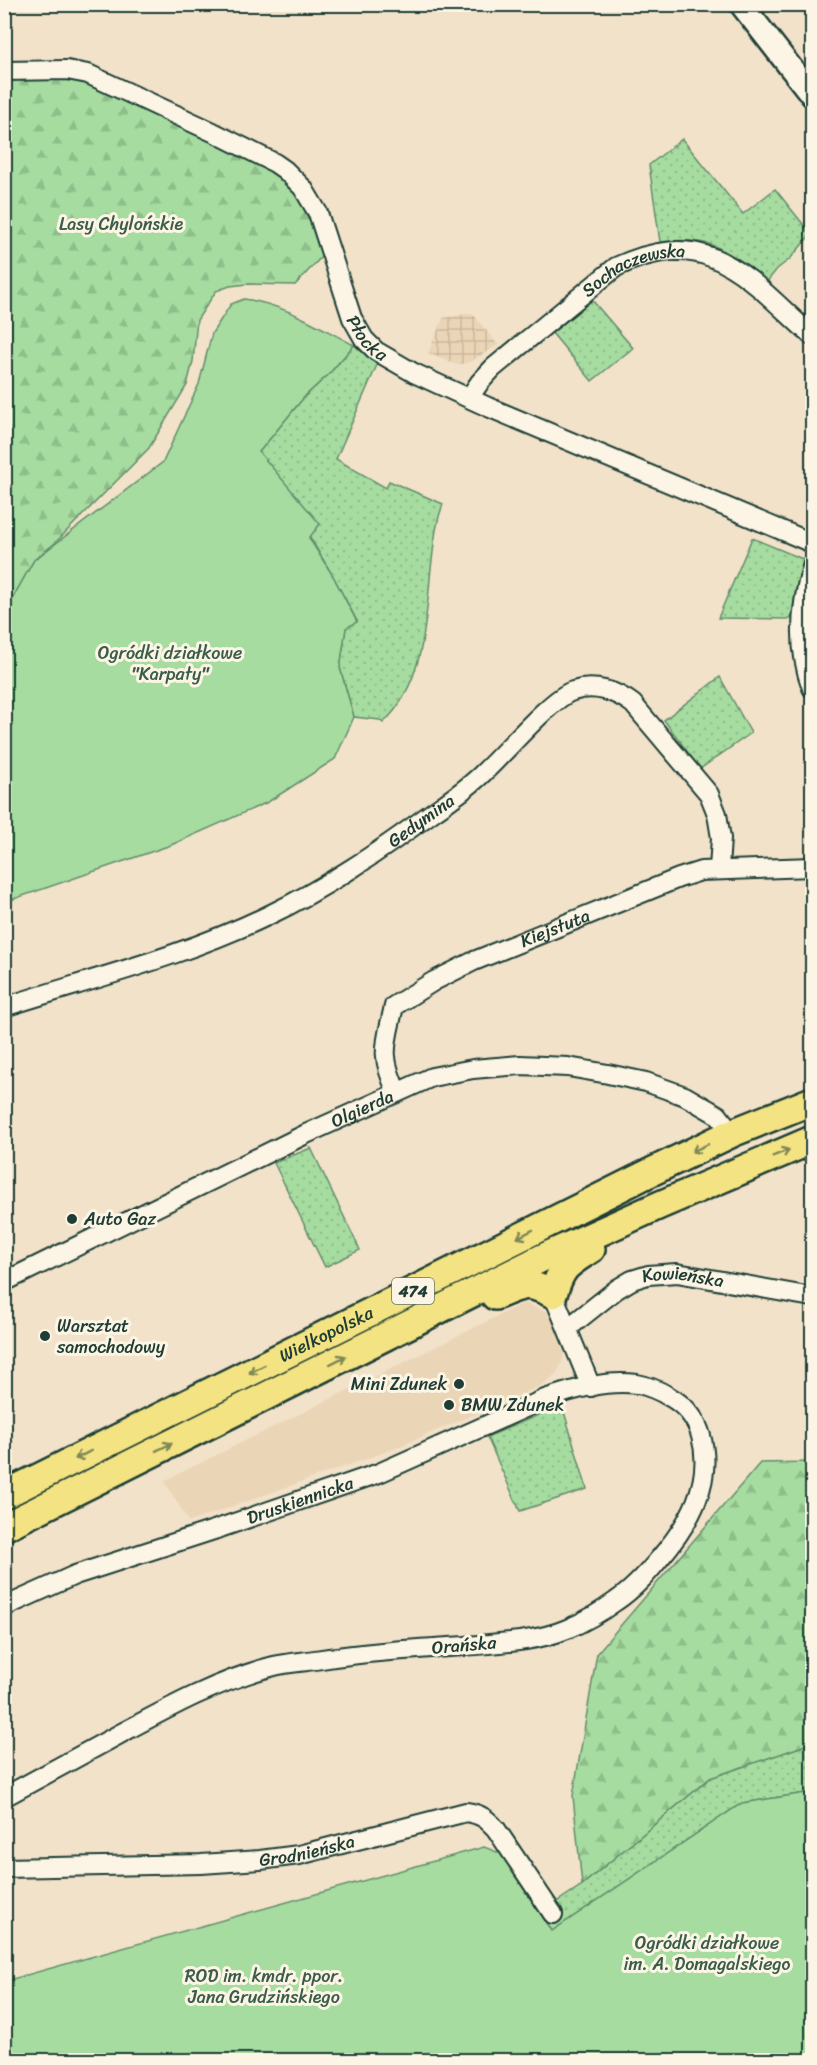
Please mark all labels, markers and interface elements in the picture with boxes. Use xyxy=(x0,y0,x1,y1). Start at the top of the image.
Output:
park label: Lasy Chylońskie xyxy=(59,208,183,240)
street label: Sochaczewska xyxy=(574,235,686,305)
street label: Płocka xyxy=(337,309,394,371)
park label: Ogródki działkowe "Karpaty" xyxy=(98,637,242,690)
street label: Gedymina xyxy=(381,785,462,856)
street label: Kiejstuta xyxy=(515,900,595,957)
street label: Olgierda xyxy=(326,1080,399,1137)
one-way arrow xyxy=(692,1143,710,1155)
one-way arrow xyxy=(771,1147,790,1158)
place label: Auto Gaz xyxy=(83,1203,156,1235)
marker: Auto Gaz xyxy=(65,1212,79,1226)
one-way arrow xyxy=(517,1229,535,1240)
street label: Kowieńska xyxy=(637,1257,727,1297)
road number: 474 xyxy=(392,1278,434,1304)
street label: Wielkopolska xyxy=(273,1297,380,1371)
place label: Warsztat samochodowy xyxy=(56,1310,166,1363)
marker: Warsztat samochodowy xyxy=(38,1329,52,1343)
one-way arrow xyxy=(329,1354,346,1366)
one-way arrow xyxy=(249,1363,267,1375)
place label: Mini Zdunek xyxy=(351,1368,447,1400)
marker: Mini Zdunek xyxy=(452,1377,466,1391)
place label: BMW Zdunek xyxy=(461,1389,564,1421)
marker: BMW Zdunek xyxy=(442,1398,456,1412)
one-way arrow xyxy=(154,1441,172,1453)
one-way arrow xyxy=(74,1450,92,1461)
street label: Druskiennicka xyxy=(242,1467,359,1534)
street label: Orańska xyxy=(430,1626,499,1664)
street label: Grodnieńska xyxy=(257,1825,358,1876)
park label: Ogródki działkowe im. A. Domagalskiego xyxy=(624,1927,791,1980)
park label: ROD im. kmdr. ppor. Jana Grudzińskiego xyxy=(185,1960,343,2013)

